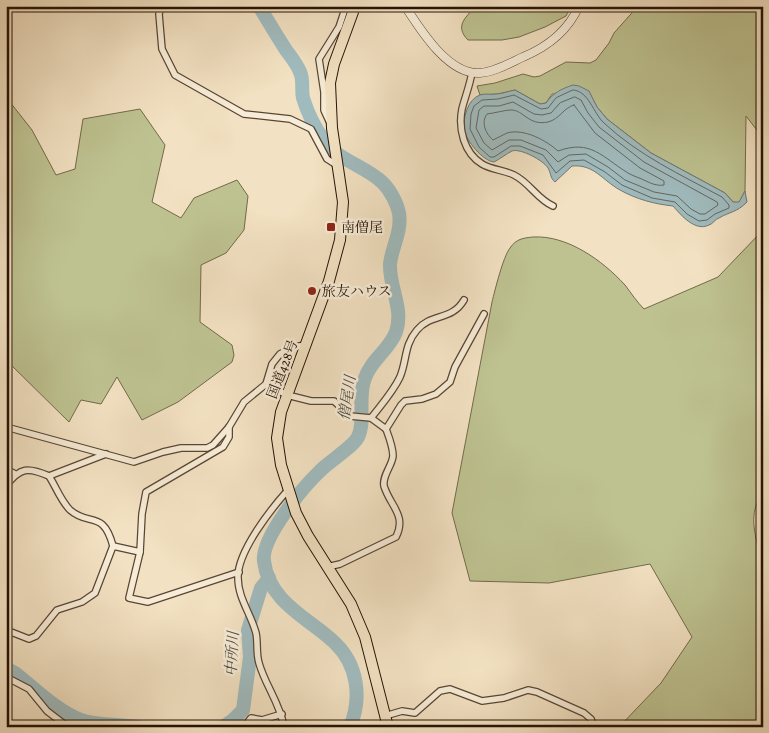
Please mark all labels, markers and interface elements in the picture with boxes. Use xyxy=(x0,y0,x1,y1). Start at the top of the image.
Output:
place label: 南僧尾 xyxy=(341,218,383,237)
marker: 南僧尾 xyxy=(325,221,337,233)
place label: 旅友ハウス xyxy=(322,282,392,301)
marker: 旅友ハウス xyxy=(306,285,318,297)
street label: 国道428号 xyxy=(263,337,302,401)
water label: 僧尾川 xyxy=(334,372,361,422)
water label: 中所川 xyxy=(221,629,243,677)

